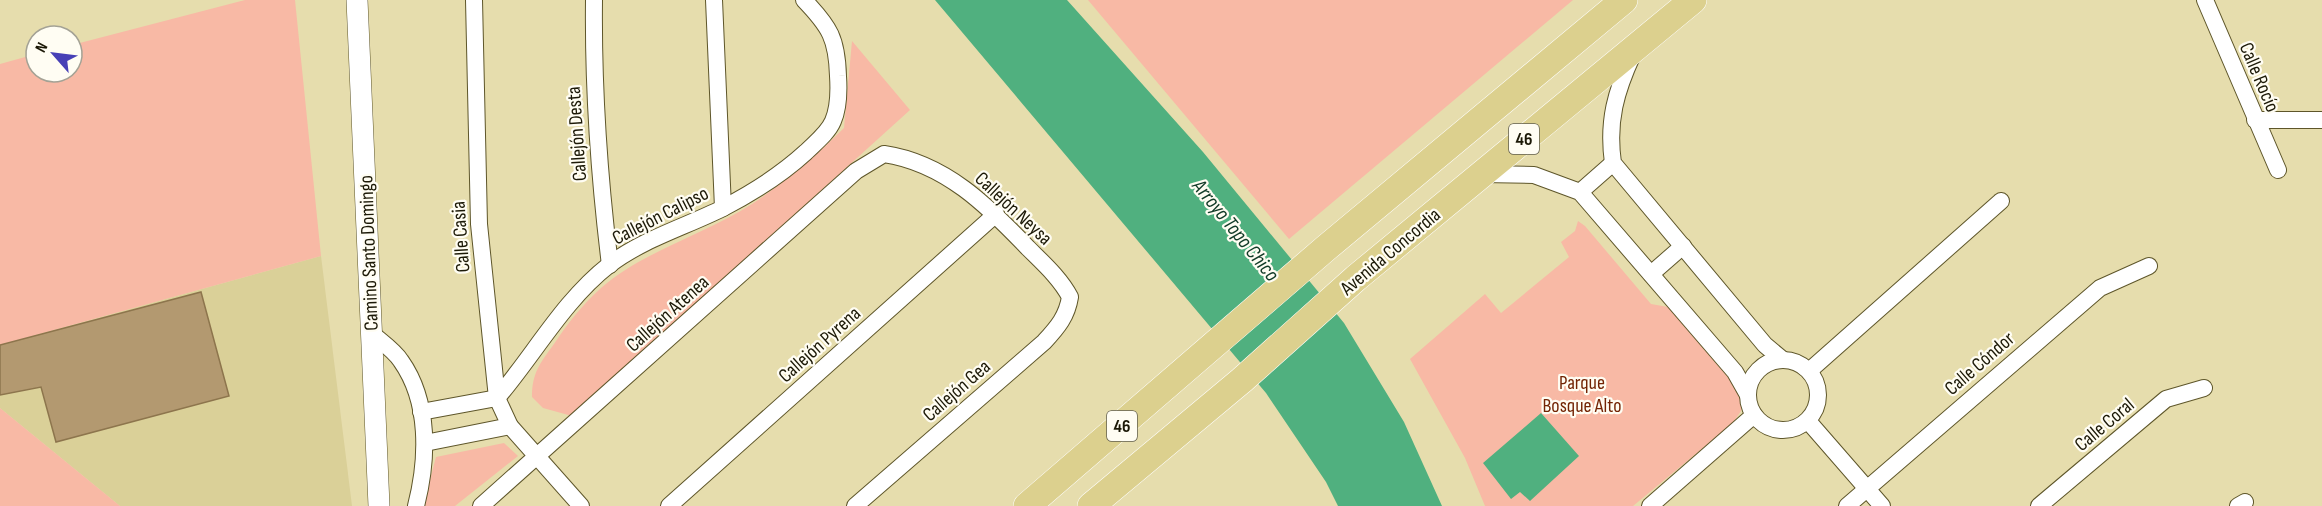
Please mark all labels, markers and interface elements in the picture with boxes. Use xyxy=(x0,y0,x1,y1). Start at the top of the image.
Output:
north arrow xyxy=(24,24,84,84)
text: N xyxy=(32,39,52,56)
street label: Calle Rocío xyxy=(2234,39,2284,116)
street label: Callejón Desta xyxy=(562,86,592,182)
road number: 46 xyxy=(1509,124,1539,154)
street label: Callejón Neysa xyxy=(970,167,1057,251)
water label: Arroyo Topo Chico xyxy=(1186,174,1285,287)
street label: Camino Santo Domingo xyxy=(354,175,384,331)
street label: Callejón Calipso xyxy=(608,181,713,250)
street label: Calle Casia xyxy=(447,200,475,273)
street label: Avenida Concordia xyxy=(1335,203,1446,301)
street label: Callejón Atenea xyxy=(621,270,714,357)
street label: Callejón Pyrena xyxy=(774,302,866,388)
street label: Calle Cóndor xyxy=(1940,327,2020,401)
street label: Callejón Gea xyxy=(918,355,995,427)
park label: Parque Bosque Alto xyxy=(1542,371,1622,418)
street label: Calle Coral xyxy=(2070,393,2139,457)
road number: 46 xyxy=(1107,411,1137,441)

